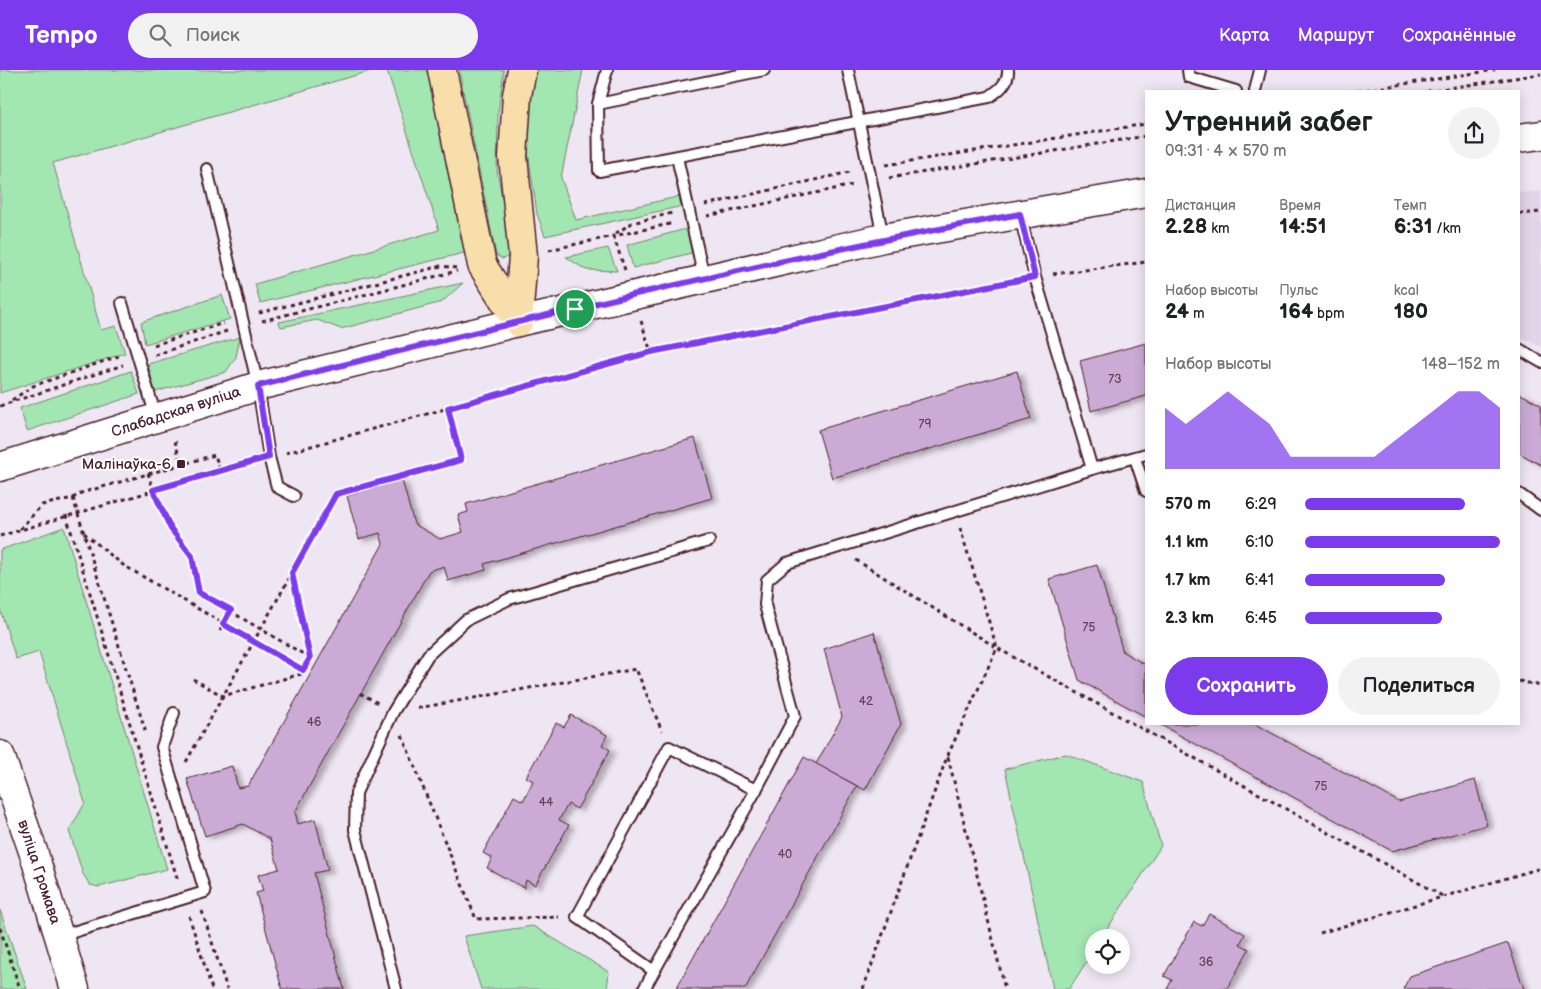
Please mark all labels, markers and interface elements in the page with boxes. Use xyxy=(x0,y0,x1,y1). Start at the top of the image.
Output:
search box xyxy=(128,13,478,58)
text: Tempo xyxy=(25,21,98,50)
icon: search xyxy=(146,21,174,49)
text: Поиск xyxy=(186,24,240,47)
text: Карта xyxy=(1219,25,1270,46)
text: Маршрут xyxy=(1298,25,1374,46)
text: Сохранённые xyxy=(1402,25,1516,46)
text: Утренний забег xyxy=(1165,106,1373,139)
button: share xyxy=(1448,107,1500,159)
text: 09:31 · 4 × 570 m xyxy=(1165,142,1286,161)
text: Дистанция xyxy=(1165,197,1236,214)
text: Время xyxy=(1279,197,1321,214)
text: Темп xyxy=(1394,197,1427,214)
text: 2.28 xyxy=(1165,214,1207,239)
text: 14:51 xyxy=(1279,214,1327,239)
text: 6:31 xyxy=(1394,214,1433,239)
text: km xyxy=(1207,220,1230,237)
text: /km xyxy=(1433,220,1461,237)
text: Набор высоты xyxy=(1165,282,1258,299)
text: Пульс xyxy=(1279,282,1318,299)
text: kcal xyxy=(1394,282,1419,299)
pin xyxy=(554,288,596,330)
icon: arrive xyxy=(561,295,589,323)
text: 24 xyxy=(1165,299,1189,324)
text: 164 xyxy=(1279,299,1313,324)
text: 180 xyxy=(1394,299,1428,324)
text: m xyxy=(1189,305,1205,322)
text: bpm xyxy=(1313,305,1345,322)
text: Набор высоты xyxy=(1165,355,1272,374)
text: 148–152 m xyxy=(1422,355,1500,374)
house number: 73 xyxy=(1108,372,1122,387)
street label: Слабадская вуліца xyxy=(109,382,243,442)
house number: 79 xyxy=(919,417,931,432)
place label: Малінаўка-6 xyxy=(82,455,171,474)
marker: Малінаўка-6 xyxy=(175,458,187,470)
text: 570 m xyxy=(1165,495,1211,514)
text: 6:29 xyxy=(1245,495,1277,514)
text: 1.1 km xyxy=(1165,533,1208,552)
text: 6:10 xyxy=(1245,533,1274,552)
text: 1.7 km xyxy=(1165,571,1210,590)
text: 6:41 xyxy=(1245,571,1274,590)
text: 2.3 km xyxy=(1165,609,1214,628)
text: 6:45 xyxy=(1245,609,1277,628)
house number: 75 xyxy=(1083,620,1096,635)
button: Сохранить xyxy=(1165,657,1328,715)
button: Поделиться xyxy=(1338,657,1500,715)
house number: 42 xyxy=(859,694,873,709)
house number: 46 xyxy=(307,715,321,730)
house number: 75 xyxy=(1315,779,1328,794)
house number: 44 xyxy=(539,795,554,810)
street label: вуліца Громава xyxy=(13,817,65,927)
house number: 40 xyxy=(778,847,792,862)
map controls xyxy=(1085,929,1130,974)
button: locate xyxy=(1085,929,1130,974)
house number: 36 xyxy=(1199,955,1213,970)

